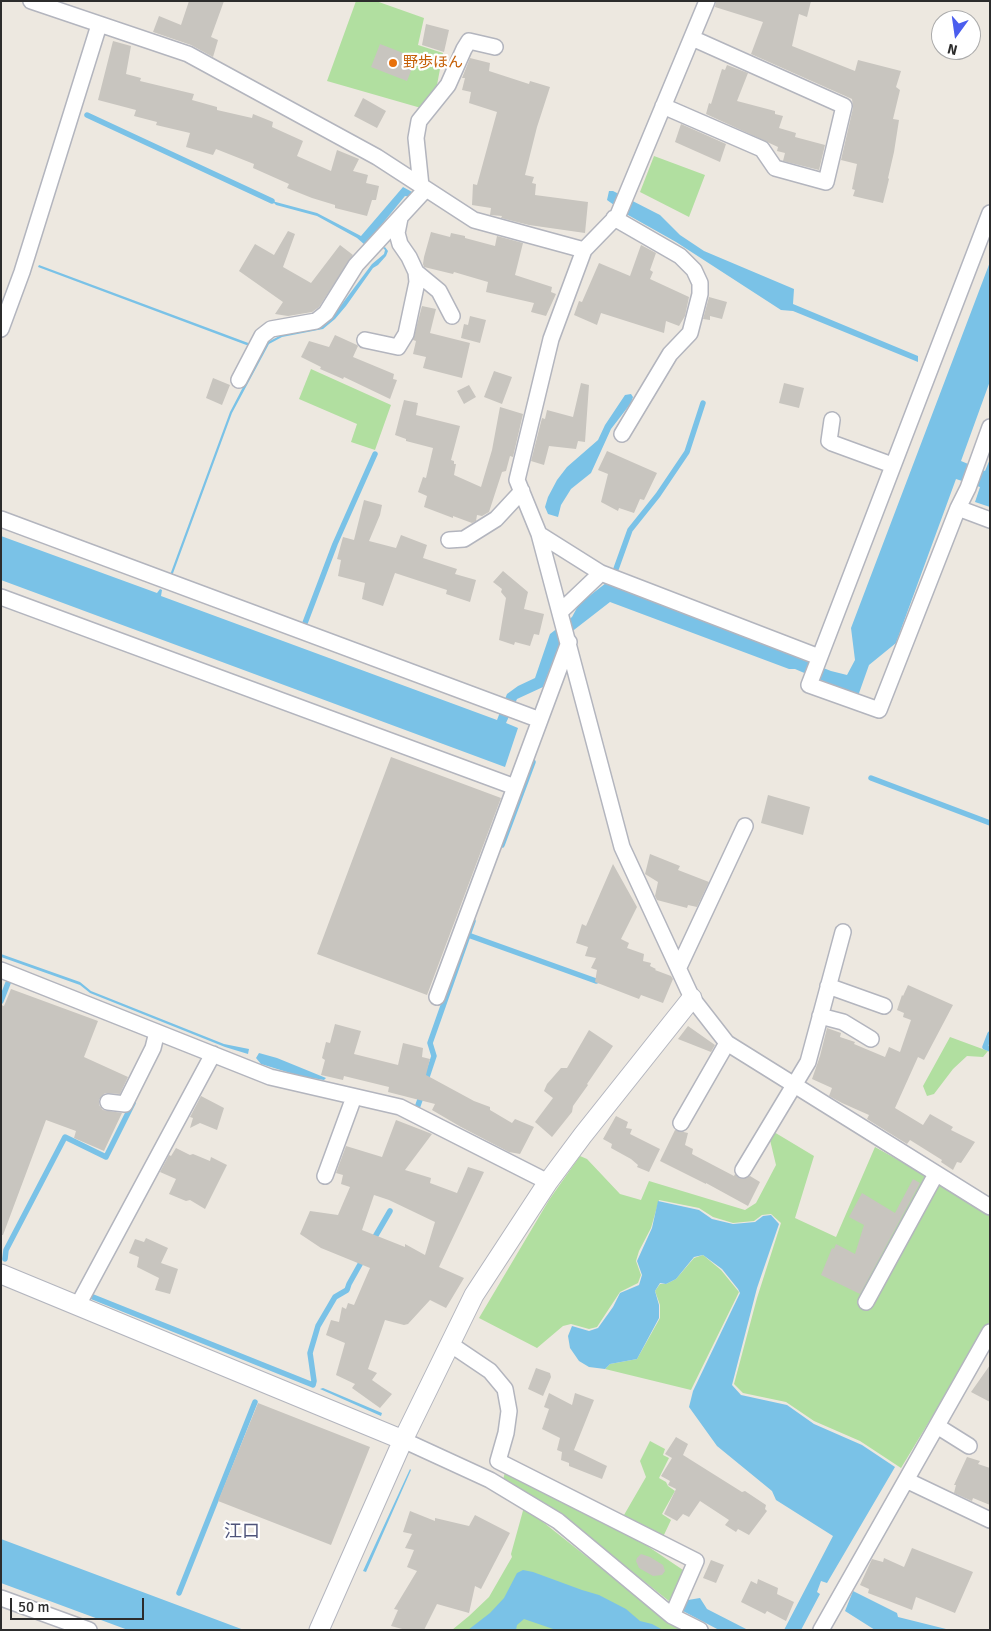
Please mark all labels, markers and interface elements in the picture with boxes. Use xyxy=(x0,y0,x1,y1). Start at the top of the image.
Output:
north arrow xyxy=(931,10,981,60)
text: N xyxy=(946,40,959,58)
place label: 野歩ほん xyxy=(403,54,463,72)
marker: 野歩ほん xyxy=(387,57,399,69)
district label: 江口 xyxy=(224,1521,260,1543)
scale bar xyxy=(12,1588,146,1620)
text: 50 m xyxy=(18,1598,49,1616)

